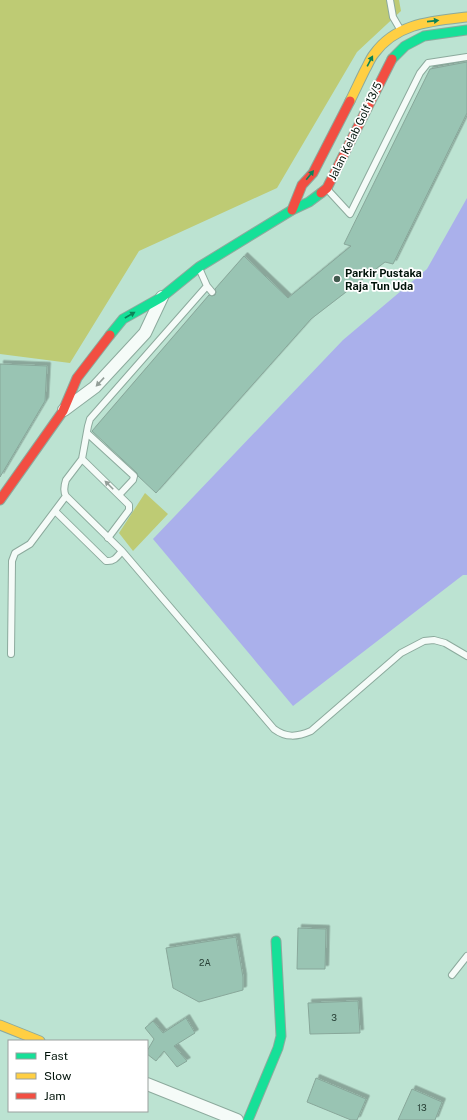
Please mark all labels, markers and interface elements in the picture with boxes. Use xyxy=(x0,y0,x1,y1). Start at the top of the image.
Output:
one-way arrow xyxy=(427,17,439,24)
one-way arrow xyxy=(367,55,374,66)
street label: Jalan Kelab Golf 13/5 xyxy=(326,80,384,182)
one-way arrow xyxy=(305,170,314,181)
place label: Parkir Pustaka Raja Tun Uda xyxy=(345,267,422,292)
marker: Parkir Pustaka Raja Tun Uda xyxy=(332,274,342,284)
one-way arrow xyxy=(124,311,136,318)
one-way arrow xyxy=(95,377,105,387)
one-way arrow xyxy=(104,480,114,490)
house number: 2A xyxy=(199,957,211,968)
house number: 3 xyxy=(331,1012,337,1023)
legend xyxy=(8,1040,148,1112)
text: Fast xyxy=(44,1049,69,1063)
text: Slow xyxy=(44,1069,72,1083)
text: Jam xyxy=(44,1089,66,1103)
house number: 13 xyxy=(417,1102,427,1113)

